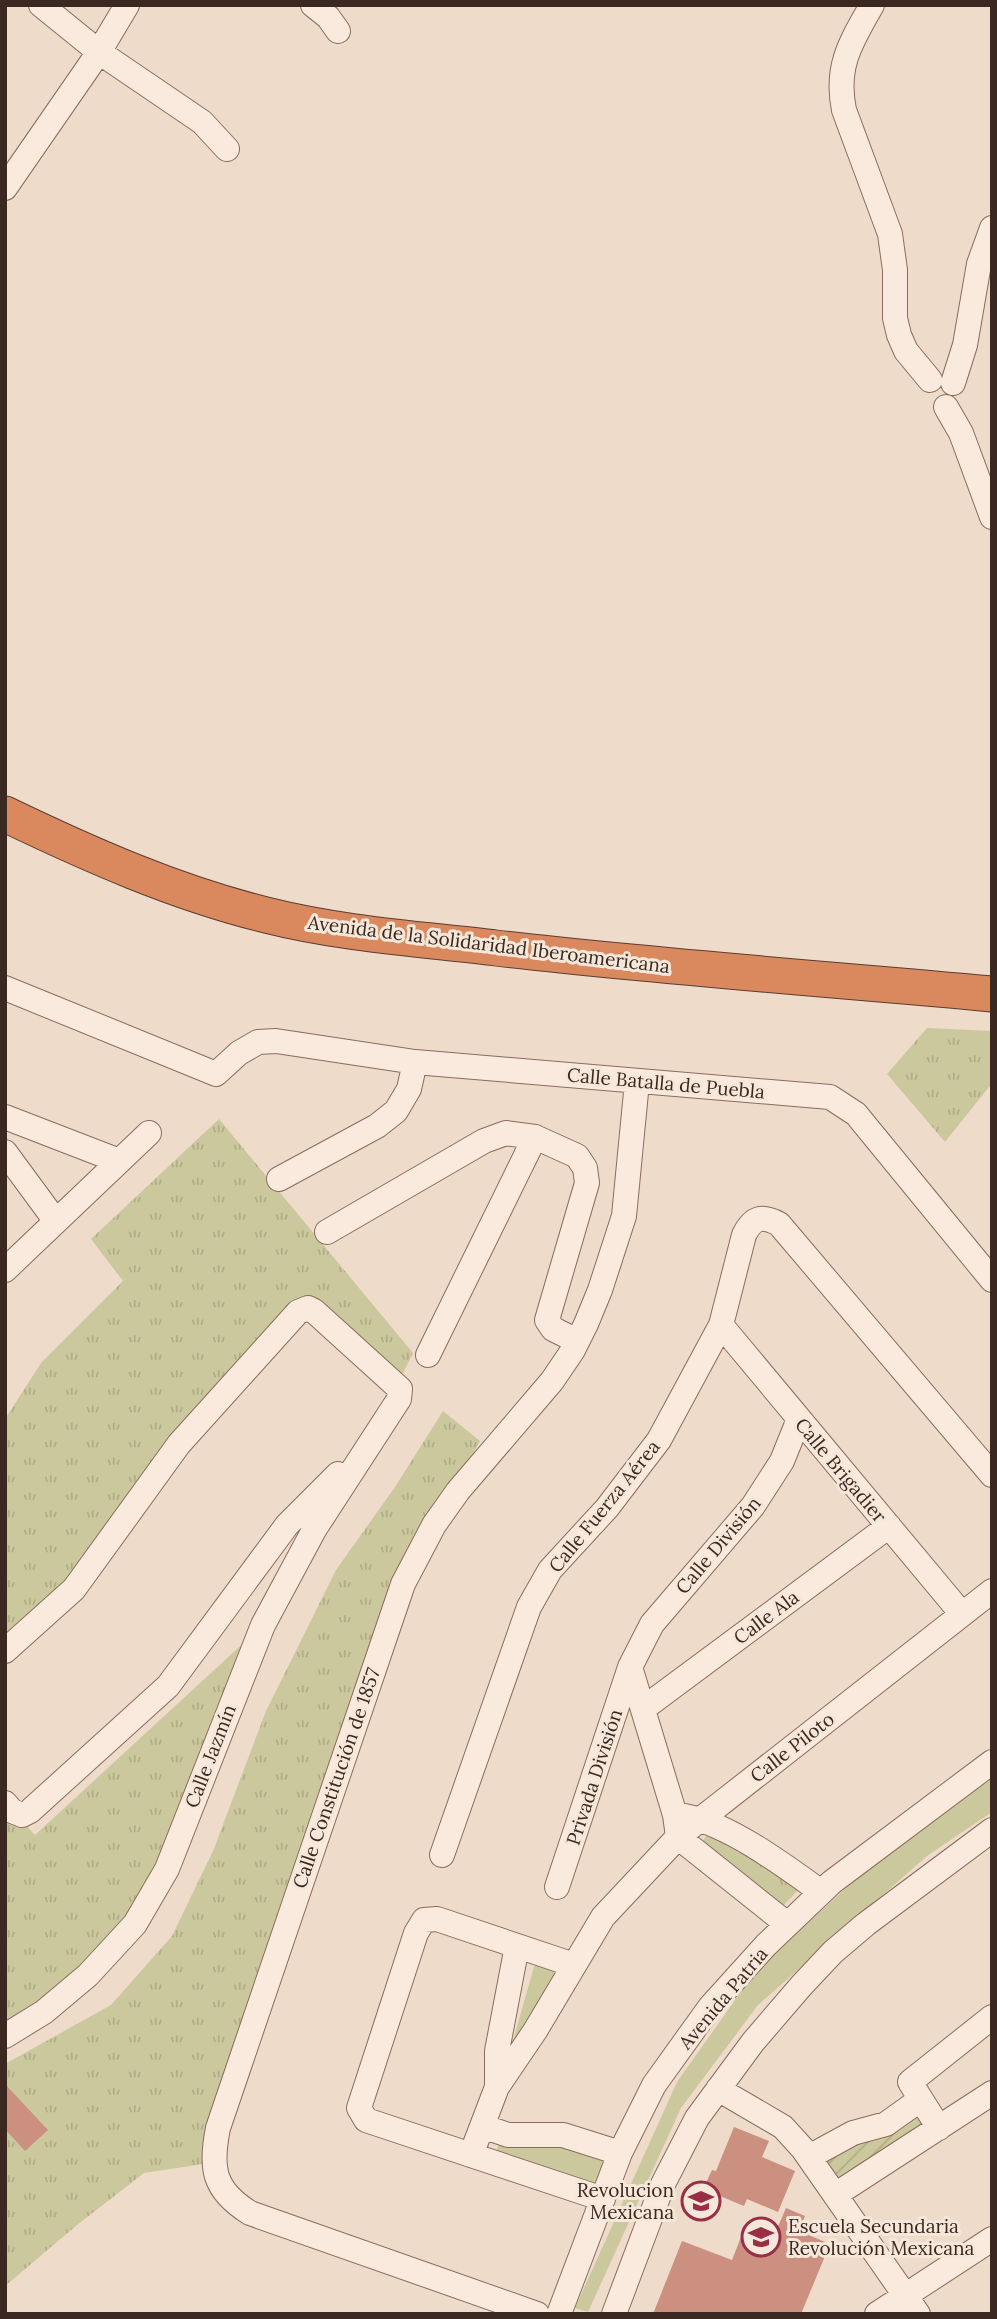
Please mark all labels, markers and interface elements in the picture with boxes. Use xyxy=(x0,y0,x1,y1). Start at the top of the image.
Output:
street label: Avenida de la Solidaridad Iberoamericana xyxy=(306,910,672,978)
street label: Calle Batalla de Puebla xyxy=(566,1062,766,1104)
street label: Calle Brigadier xyxy=(790,1413,892,1528)
street label: Calle Fuerza Aérea xyxy=(543,1435,665,1577)
street label: Calle División xyxy=(670,1491,766,1599)
street label: Calle Ala xyxy=(729,1585,804,1649)
street label: Calle Constitución de 1857 xyxy=(287,1664,385,1891)
street label: Calle Jazmín xyxy=(179,1701,241,1811)
street label: Privada División xyxy=(561,1706,627,1848)
street label: Calle Piloto xyxy=(745,1707,839,1787)
street label: Avenida Patria xyxy=(673,1942,773,2055)
place label: Revolucion Mexicana xyxy=(577,2178,674,2224)
school or university icon: Revolucion Mexicana xyxy=(680,2180,722,2222)
place label: Escuela Secundaria Revolución Mexicana xyxy=(788,2214,975,2260)
school or university icon: Escuela Secundaria Revolución Mexicana xyxy=(740,2216,782,2258)

